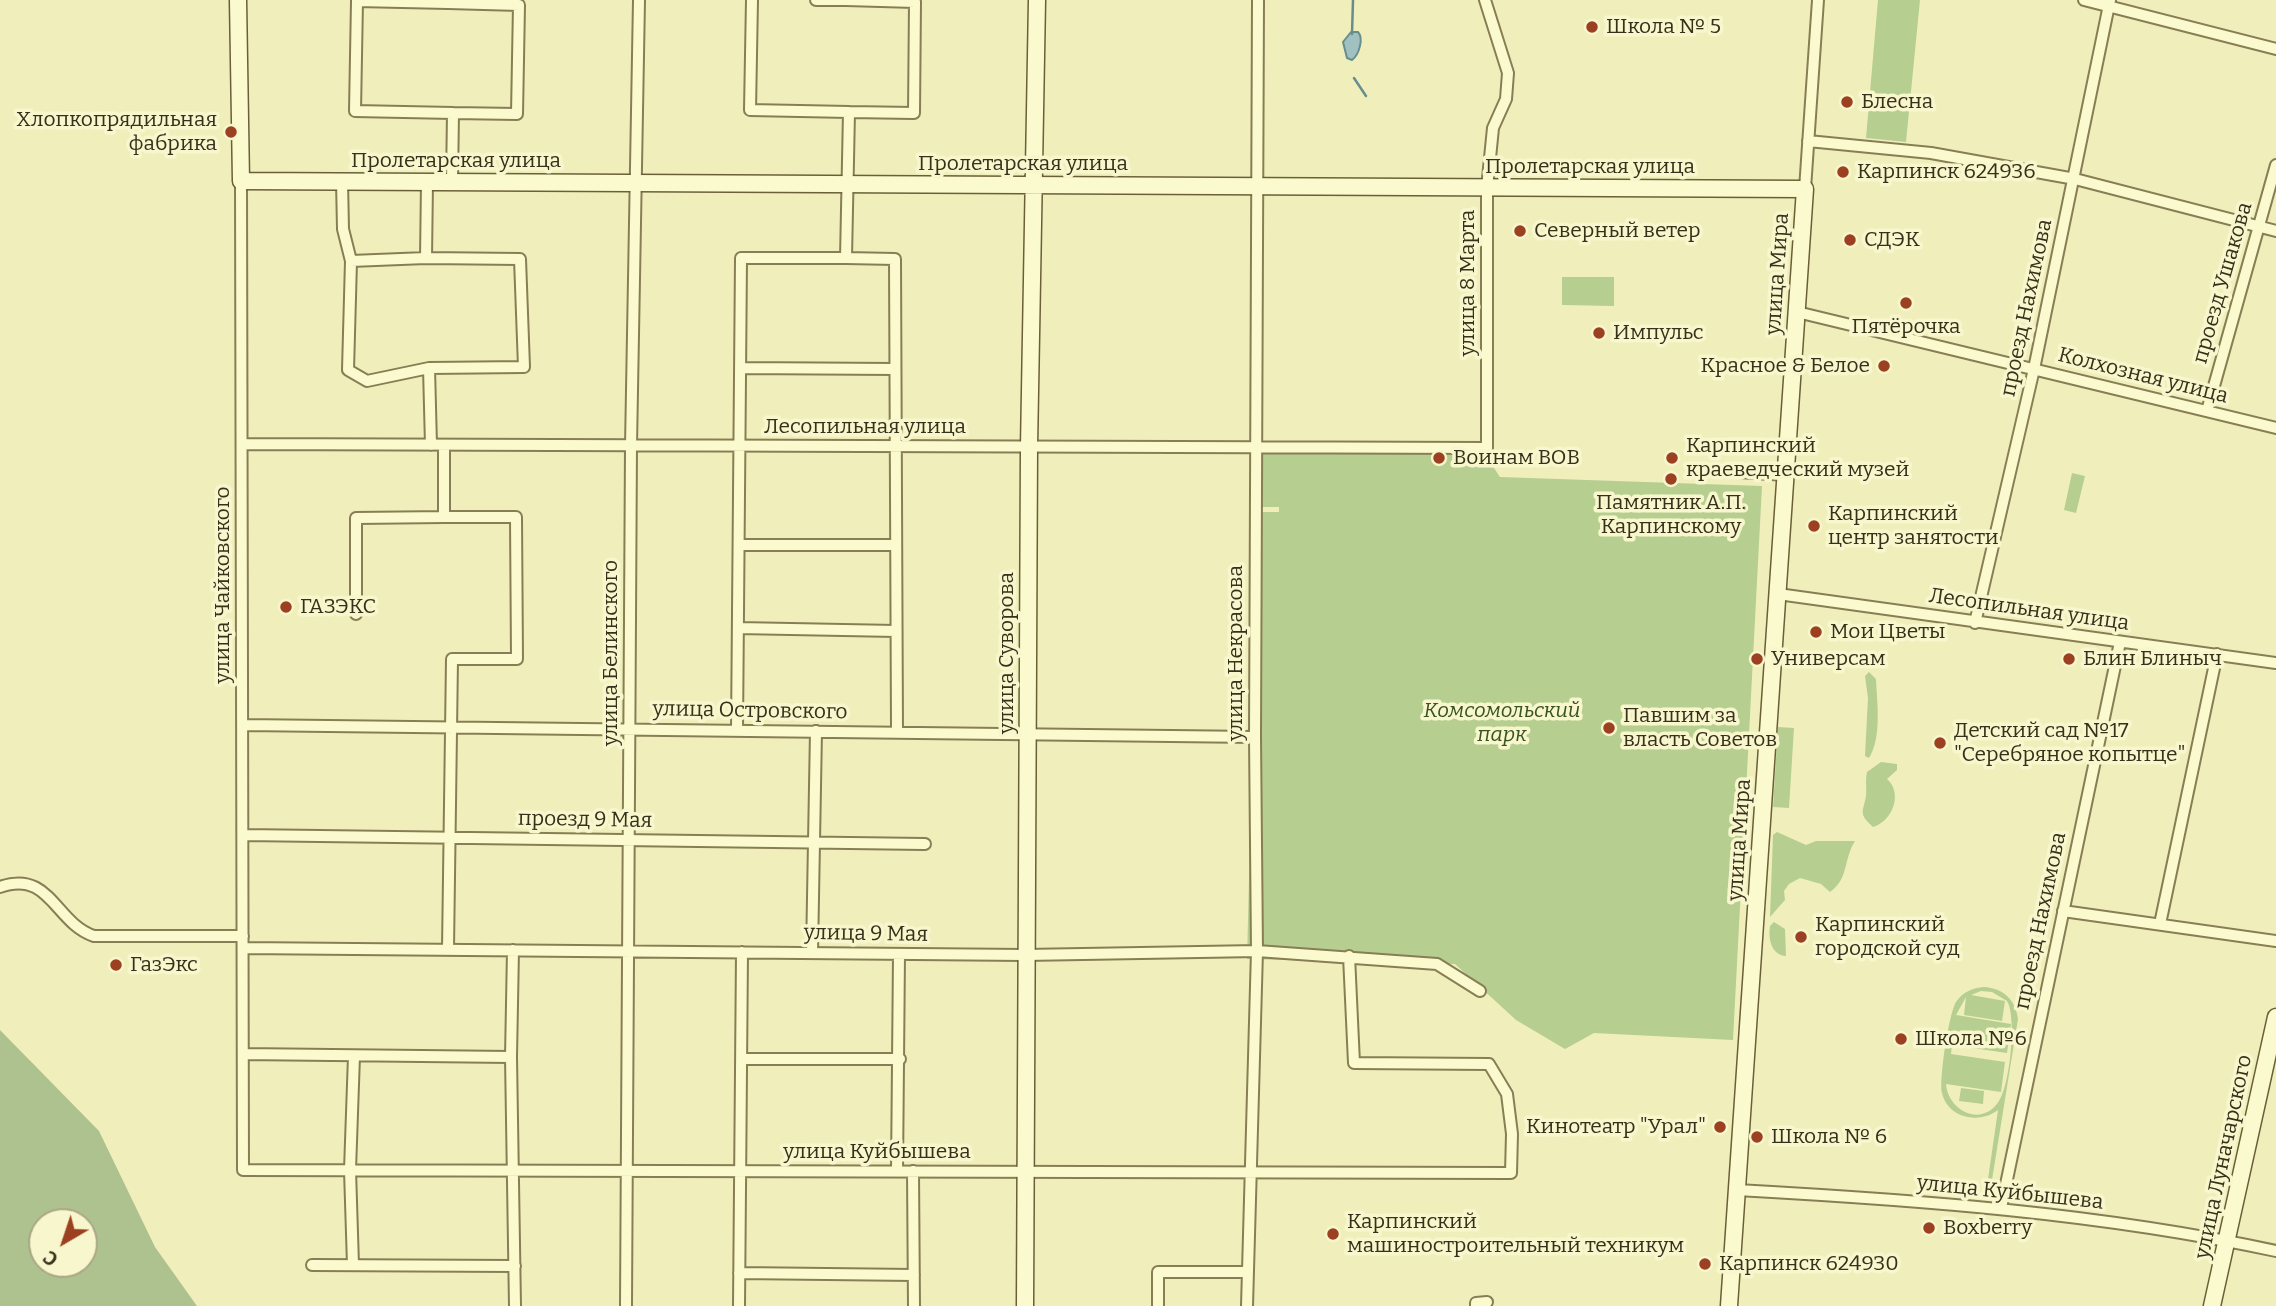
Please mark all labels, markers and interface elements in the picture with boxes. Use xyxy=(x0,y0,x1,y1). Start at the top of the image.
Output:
place label: Школа № 5 xyxy=(1606,14,1721,40)
marker: Школа № 5 xyxy=(1584,19,1600,35)
place label: Блесна xyxy=(1861,89,1933,115)
marker: Блесна xyxy=(1839,94,1855,110)
place label: Хлопкопрядильная фабрика xyxy=(16,107,217,157)
marker: Хлопкопрядильная фабрика xyxy=(223,124,239,140)
street label: Пролетарская улица xyxy=(351,148,561,174)
street label: Пролетарская улица xyxy=(918,151,1128,177)
street label: Пролетарская улица xyxy=(1485,154,1695,180)
place label: Карпинск 624936 xyxy=(1857,159,2036,185)
marker: Карпинск 624936 xyxy=(1835,164,1851,180)
street label: проезд Ушакова xyxy=(2188,199,2258,367)
street label: улица 8 Марта xyxy=(1455,210,1481,356)
street label: улица Мира xyxy=(1761,212,1795,336)
street label: проезд Нахимова xyxy=(1996,217,2058,399)
place label: Северный ветер xyxy=(1534,218,1701,244)
marker: Северный ветер xyxy=(1512,223,1528,239)
place label: СДЭК xyxy=(1864,227,1920,253)
marker: СДЭК xyxy=(1842,232,1858,248)
marker: Пятёрочка xyxy=(1898,295,1914,311)
place label: Пятёрочка xyxy=(1851,314,1961,340)
place label: Импульс xyxy=(1613,320,1704,346)
marker: Импульс xyxy=(1591,325,1607,341)
street label: Колхозная улица xyxy=(2055,343,2231,409)
place label: Красное & Белое xyxy=(1701,353,1870,379)
marker: Красное & Белое xyxy=(1876,358,1892,374)
street label: Лесопильная улица xyxy=(764,414,966,440)
place label: Карпинский краеведческий музей xyxy=(1686,433,1909,483)
place label: Воинам ВОВ xyxy=(1453,445,1580,471)
marker: Воинам ВОВ xyxy=(1431,450,1447,466)
marker: Карпинский краеведческий музей xyxy=(1664,450,1680,466)
marker: Памятник А.П. Карпинскому xyxy=(1663,471,1679,487)
street label: улица Чайковского xyxy=(210,487,236,683)
place label: Памятник А.П. Карпинскому xyxy=(1596,490,1746,540)
place label: Карпинский центр занятости xyxy=(1828,501,1999,551)
marker: Карпинский центр занятости xyxy=(1806,518,1822,534)
street label: улица Белинского xyxy=(598,560,624,746)
street label: улица Некрасова xyxy=(1223,565,1249,741)
street label: улица Суворова xyxy=(994,572,1020,734)
street label: Лесопильная улица xyxy=(1927,583,2131,637)
place label: ГАЗЭКС xyxy=(300,594,376,620)
marker: ГАЗЭКС xyxy=(278,599,294,615)
place label: Мои Цветы xyxy=(1830,619,1945,645)
marker: Мои Цветы xyxy=(1808,624,1824,640)
place label: Универсам xyxy=(1771,646,1886,672)
place label: Блин Блиныч xyxy=(2083,646,2222,672)
marker: Универсам xyxy=(1749,651,1765,667)
marker: Блин Блиныч xyxy=(2061,651,2077,667)
street label: улица Островского xyxy=(652,697,848,725)
park label: Комсомольский парк xyxy=(1423,698,1581,748)
place label: Павшим за власть Советов xyxy=(1623,703,1777,753)
place label: Детский сад №17 "Серебряное копытце" xyxy=(1954,718,2186,768)
marker: Павшим за власть Советов xyxy=(1601,720,1617,736)
marker: Детский сад №17 "Серебряное копытце" xyxy=(1932,735,1948,751)
street label: улица Мира xyxy=(1723,778,1757,902)
street label: проезд 9 Мая xyxy=(518,806,652,834)
street label: проезд Нахимова xyxy=(2010,830,2072,1012)
place label: Карпинский городской суд xyxy=(1815,912,1960,962)
street label: улица 9 Мая xyxy=(804,920,928,948)
marker: Карпинский городской суд xyxy=(1793,929,1809,945)
place label: ГазЭкс xyxy=(130,952,198,978)
marker: ГазЭкс xyxy=(108,957,124,973)
place label: Школа №6 xyxy=(1915,1026,2027,1052)
marker: Школа №6 xyxy=(1893,1031,1909,1047)
street label: улица Луначарского xyxy=(2190,1053,2258,1261)
place label: Кинотеатр "Урал" xyxy=(1526,1114,1706,1140)
marker: Кинотеатр "Урал" xyxy=(1712,1119,1728,1135)
place label: Школа № 6 xyxy=(1771,1124,1887,1150)
marker: Школа № 6 xyxy=(1749,1129,1765,1145)
street label: улица Куйбышева xyxy=(783,1139,971,1165)
street label: улица Куйбышева xyxy=(1915,1171,2105,1215)
north arrow xyxy=(28,1208,98,1278)
place label: Карпинский машиностроительный техникум xyxy=(1347,1209,1684,1259)
place label: Boxberry xyxy=(1943,1215,2032,1241)
marker: Boxberry xyxy=(1921,1220,1937,1236)
marker: Карпинский машиностроительный техникум xyxy=(1325,1226,1341,1242)
text: С xyxy=(39,1245,63,1271)
place label: Карпинск 624930 xyxy=(1719,1251,1899,1277)
marker: Карпинск 624930 xyxy=(1697,1256,1713,1272)

